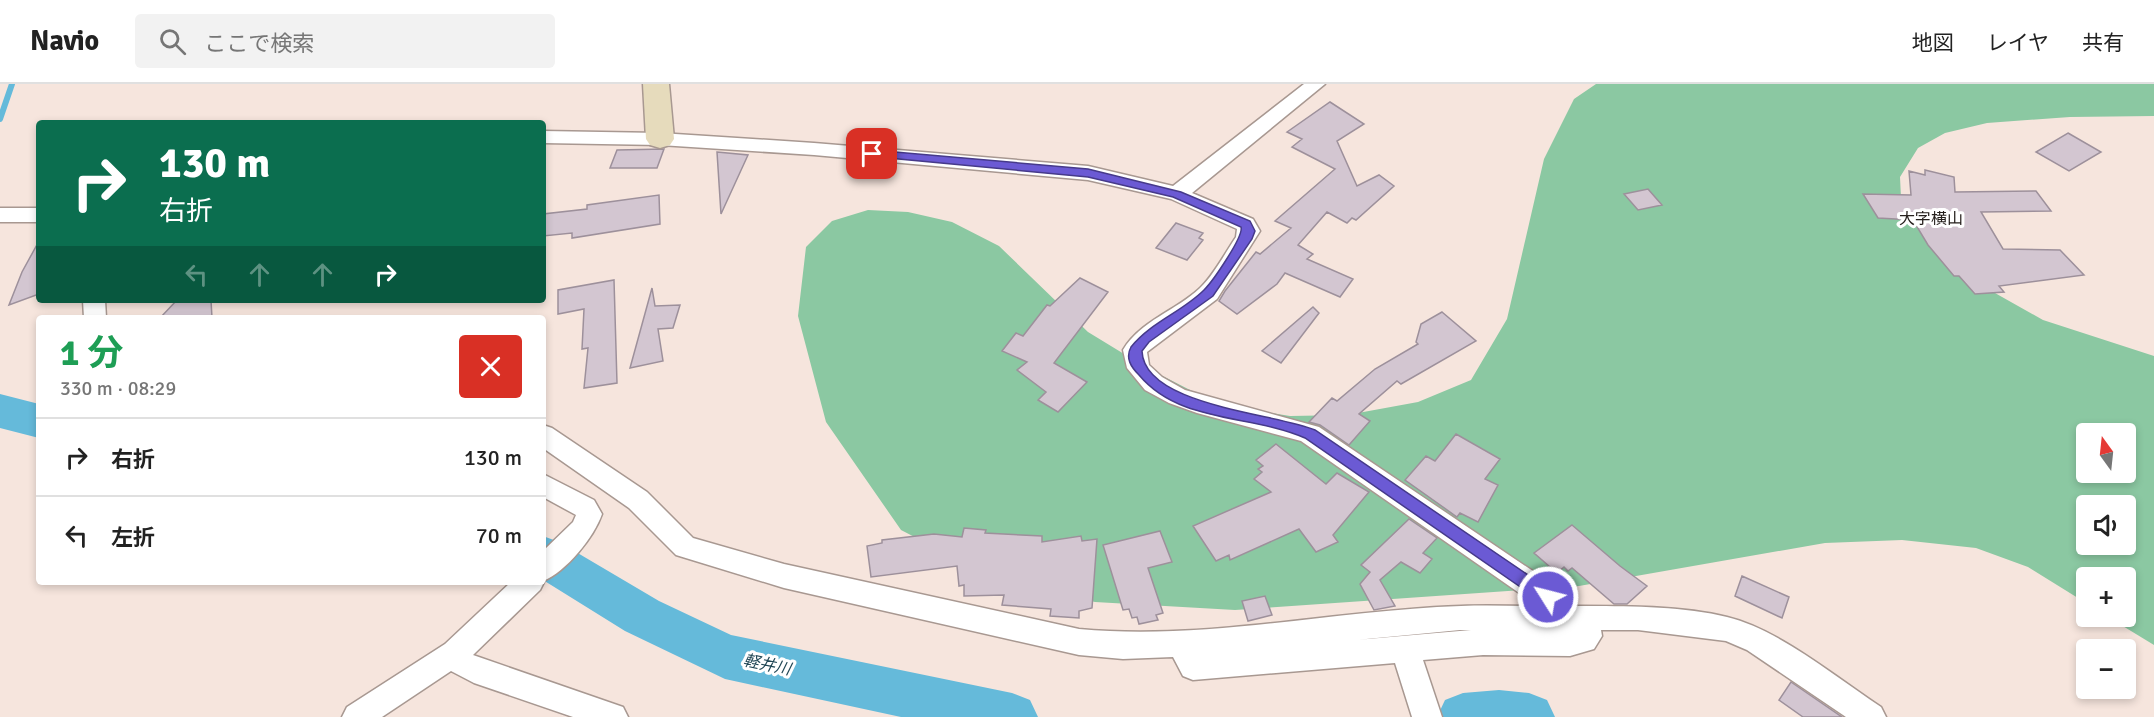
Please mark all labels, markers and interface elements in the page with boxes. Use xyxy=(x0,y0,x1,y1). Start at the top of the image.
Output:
search box xyxy=(135,14,555,68)
text: Navio xyxy=(30,24,99,58)
icon: search xyxy=(156,25,189,58)
text: ここで検索 xyxy=(204,30,314,57)
text: 地図 xyxy=(1912,30,1954,56)
text: レイヤ xyxy=(1987,30,2049,56)
text: 共有 xyxy=(2082,30,2124,56)
pin xyxy=(846,128,897,179)
icon: arrive xyxy=(855,137,888,170)
text: 130 m xyxy=(159,138,270,189)
icon: right xyxy=(60,144,138,222)
text: 右折 xyxy=(159,195,213,228)
district label: 大字横山 xyxy=(1899,209,1963,229)
icon: left xyxy=(180,258,213,291)
icon: ahead xyxy=(243,258,276,291)
icon: ahead xyxy=(306,258,339,291)
icon: right xyxy=(369,258,402,291)
text: 1 分 xyxy=(60,331,123,376)
button: close xyxy=(459,335,522,398)
text: 330 m · 08:29 xyxy=(60,376,176,401)
north arrow xyxy=(2076,423,2136,483)
map controls xyxy=(2076,423,2136,699)
icon: right xyxy=(60,441,93,474)
text: 130 m xyxy=(464,444,522,471)
text: 右折 xyxy=(111,446,155,473)
button: sound xyxy=(2076,495,2136,555)
icon: left xyxy=(60,519,93,552)
text: 70 m xyxy=(476,522,522,549)
text: 左折 xyxy=(111,524,155,551)
position arrow xyxy=(1516,565,1580,629)
button: + xyxy=(2076,567,2136,627)
button: − xyxy=(2076,639,2136,699)
water label: 軽井川 xyxy=(741,650,795,680)

